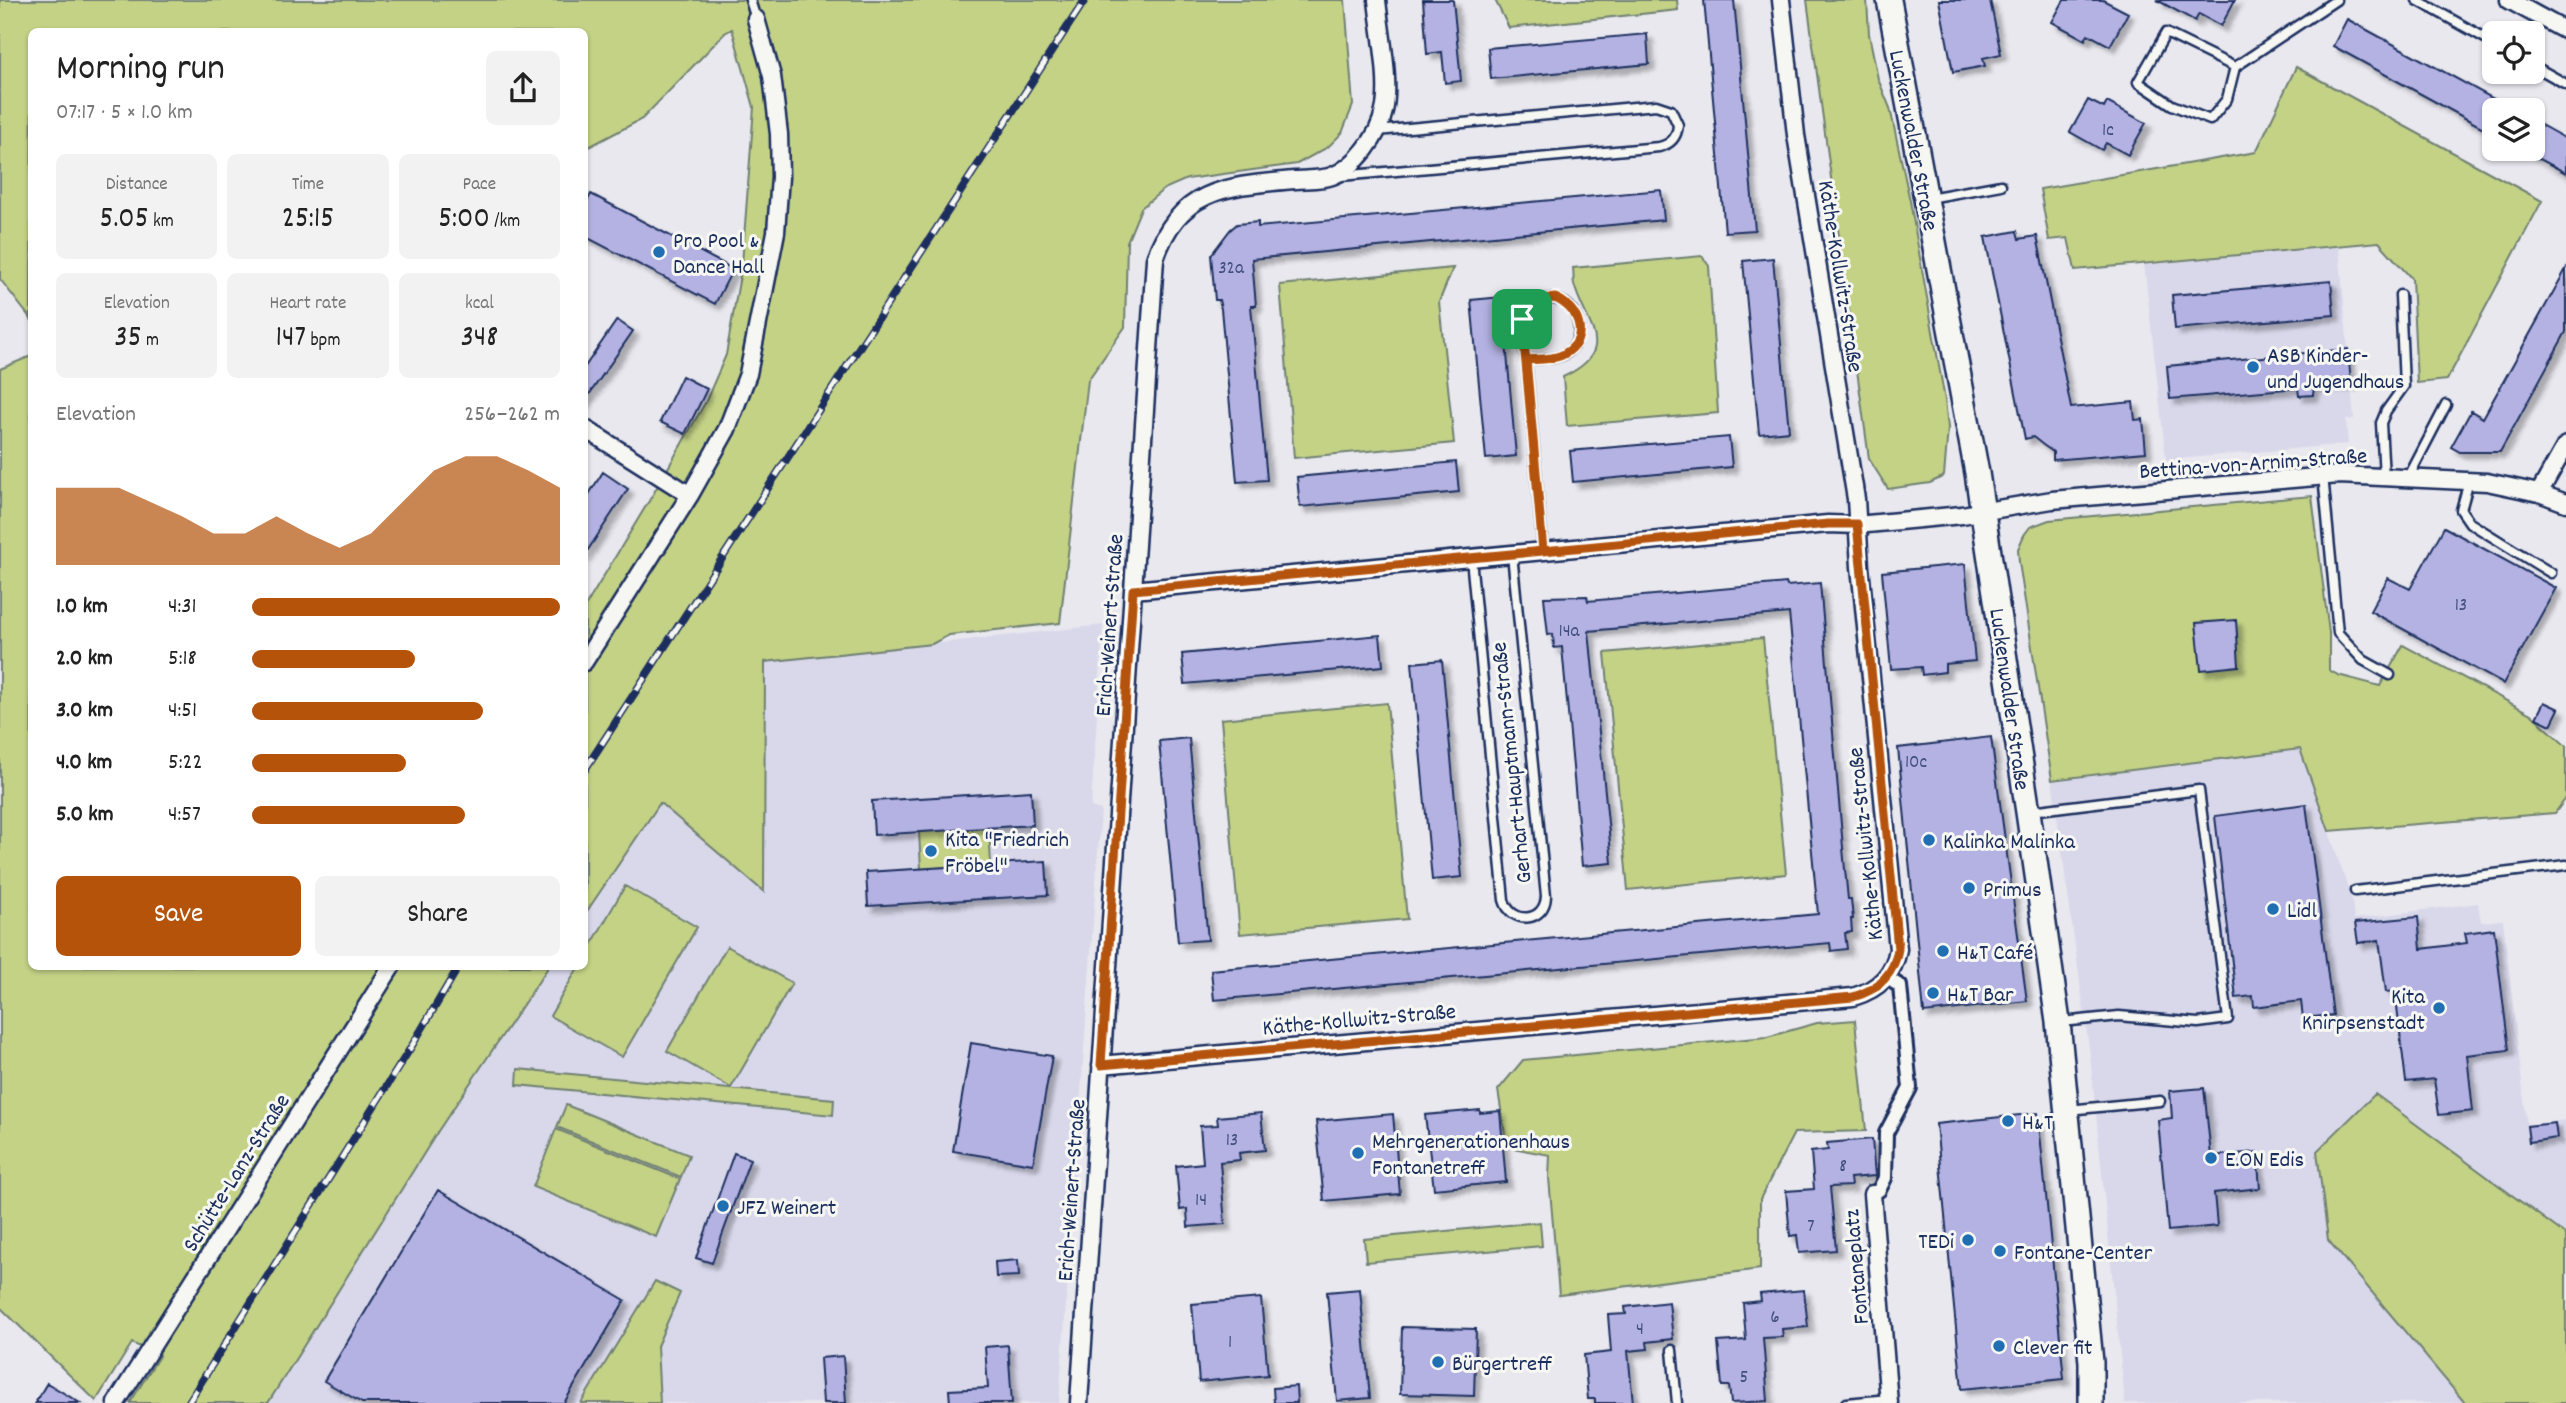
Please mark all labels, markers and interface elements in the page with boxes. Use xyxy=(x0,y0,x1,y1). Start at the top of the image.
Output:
map controls xyxy=(2482,21,2545,161)
button: locate xyxy=(2482,21,2545,84)
text: Morning run xyxy=(56,43,225,98)
street label: Luckenwalder Straße xyxy=(1878,47,1945,234)
button: share xyxy=(486,51,560,125)
text: 07:17 · 5 × 1.0 km xyxy=(56,97,193,130)
button: layers xyxy=(2482,98,2545,161)
house number: 1c xyxy=(2102,118,2114,145)
text: Distance xyxy=(106,172,168,199)
text: Time xyxy=(292,172,324,199)
text: Pace xyxy=(463,172,496,199)
street label: Käthe-Kollwitz-Straße xyxy=(1807,178,1870,375)
text: 5.05 xyxy=(100,199,149,242)
text: 25:15 xyxy=(282,199,334,242)
text: 5:00 xyxy=(438,199,490,242)
text: km xyxy=(149,209,174,236)
text: /km xyxy=(490,209,520,236)
place label: Pro Pool & Dance Hall xyxy=(673,226,765,285)
marker: Pro Pool & Dance Hall xyxy=(651,244,667,260)
house number: 32a xyxy=(1218,256,1245,283)
pin xyxy=(1492,289,1552,349)
text: Elevation xyxy=(104,291,170,318)
text: Heart rate xyxy=(270,291,346,318)
text: kcal xyxy=(465,291,494,318)
icon: arrive xyxy=(1503,300,1541,338)
text: 35 xyxy=(114,318,142,361)
text: 147 xyxy=(276,318,306,361)
text: 348 xyxy=(460,318,498,361)
text: m xyxy=(142,328,159,355)
text: bpm xyxy=(306,328,340,355)
place label: ASB Kinder- und Jugendhaus xyxy=(2267,341,2404,400)
marker: ASB Kinder- und Jugendhaus xyxy=(2245,359,2261,375)
text: Elevation xyxy=(56,399,136,432)
text: 256–262 m xyxy=(464,399,560,432)
street label: Bettina-von-Arnim-Straße xyxy=(2138,441,2368,490)
street label: Erich-Weinert-Straße xyxy=(1089,533,1134,718)
text: 1.0 km xyxy=(56,591,108,624)
text: 4:31 xyxy=(168,591,197,624)
house number: 13 xyxy=(2455,593,2467,620)
street label: Luckenwalder Straße xyxy=(1978,606,2037,793)
house number: 14a xyxy=(1559,619,1581,646)
street label: Gerhart-Hauptmann-Straße xyxy=(1484,640,1543,885)
text: 2.0 km xyxy=(56,643,113,676)
text: 5:18 xyxy=(168,643,197,676)
text: 3.0 km xyxy=(56,695,113,728)
text: 4:51 xyxy=(168,695,197,728)
street label: Käthe-Kollwitz-Straße xyxy=(1841,745,1894,942)
text: 4.0 km xyxy=(56,747,112,780)
text: 5:22 xyxy=(168,747,203,780)
house number: 10c xyxy=(1905,750,1927,777)
text: 5.0 km xyxy=(56,799,114,832)
text: 4:57 xyxy=(168,799,201,832)
place label: Kita "Friedrich Fröbel" xyxy=(945,825,1069,884)
place label: Kalinka Malinka xyxy=(1943,827,2076,860)
marker: Kalinka Malinka xyxy=(1921,832,1937,848)
marker: Kita "Friedrich Fröbel" xyxy=(923,843,939,859)
place label: Primus xyxy=(1983,875,2042,908)
button: Save xyxy=(56,876,301,956)
button: Share xyxy=(315,876,560,956)
marker: Primus xyxy=(1961,880,1977,896)
place label: Lidl xyxy=(2287,896,2317,929)
marker: Lidl xyxy=(2265,901,2281,917)
place label: H&T Café xyxy=(1957,938,2034,971)
marker: H&T Café xyxy=(1935,943,1951,959)
place label: H&T Bar xyxy=(1947,980,2014,1013)
place label: Kita Knirpsenstadt xyxy=(2302,982,2426,1041)
marker: H&T Bar xyxy=(1925,985,1941,1001)
street label: Käthe-Kollwitz-Straße xyxy=(1261,997,1457,1046)
marker: Kita Knirpsenstadt xyxy=(2431,1000,2447,1016)
street label: Schütte-Lanz-Straße xyxy=(176,1088,300,1259)
street label: Erich-Weinert-Straße xyxy=(1051,1098,1096,1283)
place label: H&T xyxy=(2022,1108,2053,1141)
marker: H&T xyxy=(2000,1113,2016,1129)
place label: Mehrgenerationenhaus Fontanetreff xyxy=(1372,1127,1570,1186)
house number: 13 xyxy=(1226,1128,1238,1155)
marker: Mehrgenerationenhaus Fontanetreff xyxy=(1350,1145,1366,1161)
place label: E.ON Edis xyxy=(2225,1145,2304,1178)
marker: E.ON Edis xyxy=(2203,1150,2219,1166)
house number: 8 xyxy=(1839,1154,1847,1181)
house number: 14 xyxy=(1195,1188,1207,1215)
place label: JFZ Weinert xyxy=(737,1193,836,1226)
marker: JFZ Weinert xyxy=(715,1198,731,1214)
street label: Fontaneplatz xyxy=(1837,1208,1880,1326)
house number: 7 xyxy=(1807,1214,1815,1241)
place label: TEDi xyxy=(1918,1227,1954,1260)
marker: TEDi xyxy=(1960,1232,1976,1248)
place label: Fontane-Center xyxy=(2014,1238,2153,1271)
marker: Fontane-Center xyxy=(1992,1243,2008,1259)
house number: 6 xyxy=(1770,1305,1780,1332)
house number: 4 xyxy=(1636,1317,1644,1344)
house number: 1 xyxy=(1228,1330,1232,1357)
place label: Clever fit xyxy=(2013,1333,2093,1366)
marker: Clever fit xyxy=(1991,1338,2007,1354)
place label: Bürgertreff xyxy=(1452,1349,1553,1382)
marker: Bürgertreff xyxy=(1430,1354,1446,1370)
house number: 5 xyxy=(1740,1365,1748,1392)

